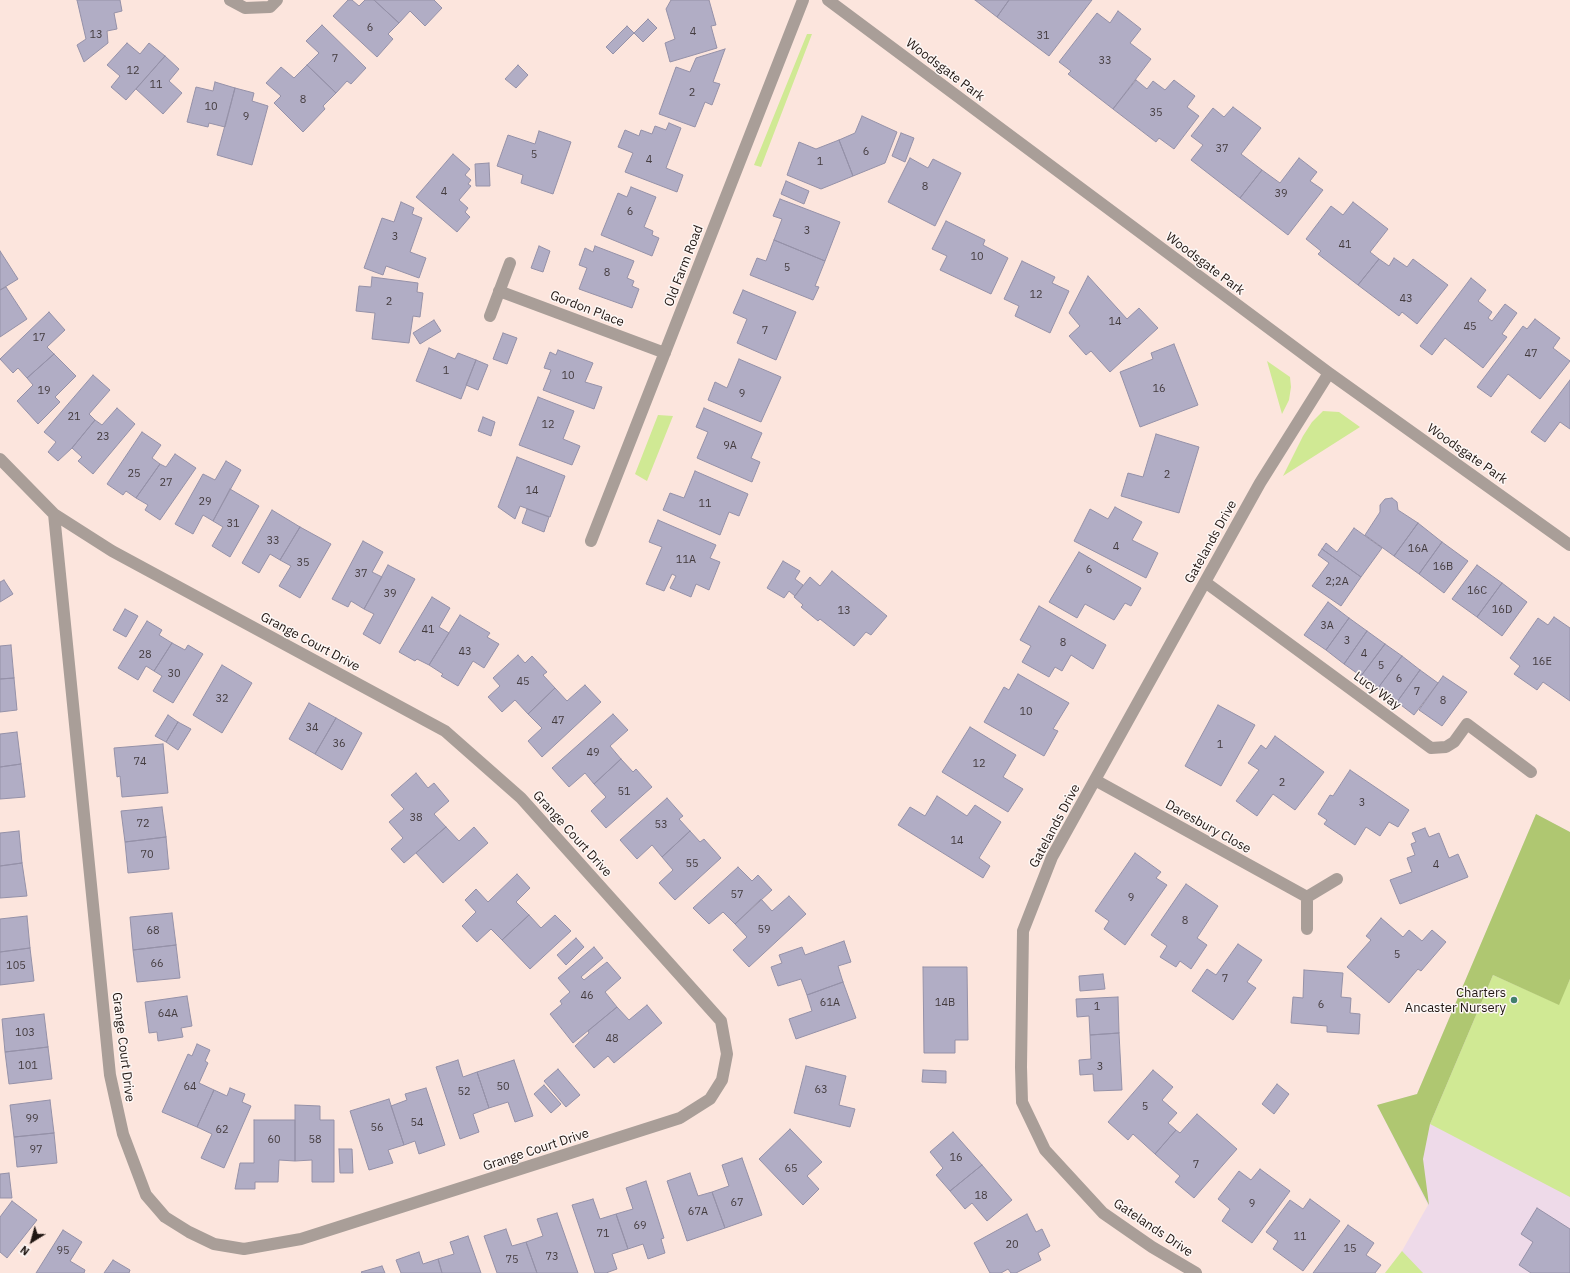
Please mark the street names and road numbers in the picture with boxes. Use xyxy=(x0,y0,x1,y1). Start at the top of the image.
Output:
street label: Woodsgate Park xyxy=(903,35,987,105)
street label: Old Farm Road xyxy=(661,223,707,309)
street label: Woodsgate Park xyxy=(1163,229,1247,299)
street label: Gordon Place xyxy=(548,288,626,330)
street label: Woodsgate Park xyxy=(1424,421,1510,487)
street label: Gatelands Drive xyxy=(1182,498,1240,586)
street label: Grange Court Drive xyxy=(258,609,362,675)
street label: Lucy Way xyxy=(1350,669,1404,713)
street label: Gatelands Drive xyxy=(1026,781,1084,871)
street label: Grange Court Drive xyxy=(529,788,615,880)
street label: Daresbury Close xyxy=(1162,797,1254,857)
street label: Grange Court Drive xyxy=(109,991,137,1103)
street label: Grange Court Drive xyxy=(481,1126,591,1174)
street label: Gatelands Drive xyxy=(1110,1196,1196,1260)

